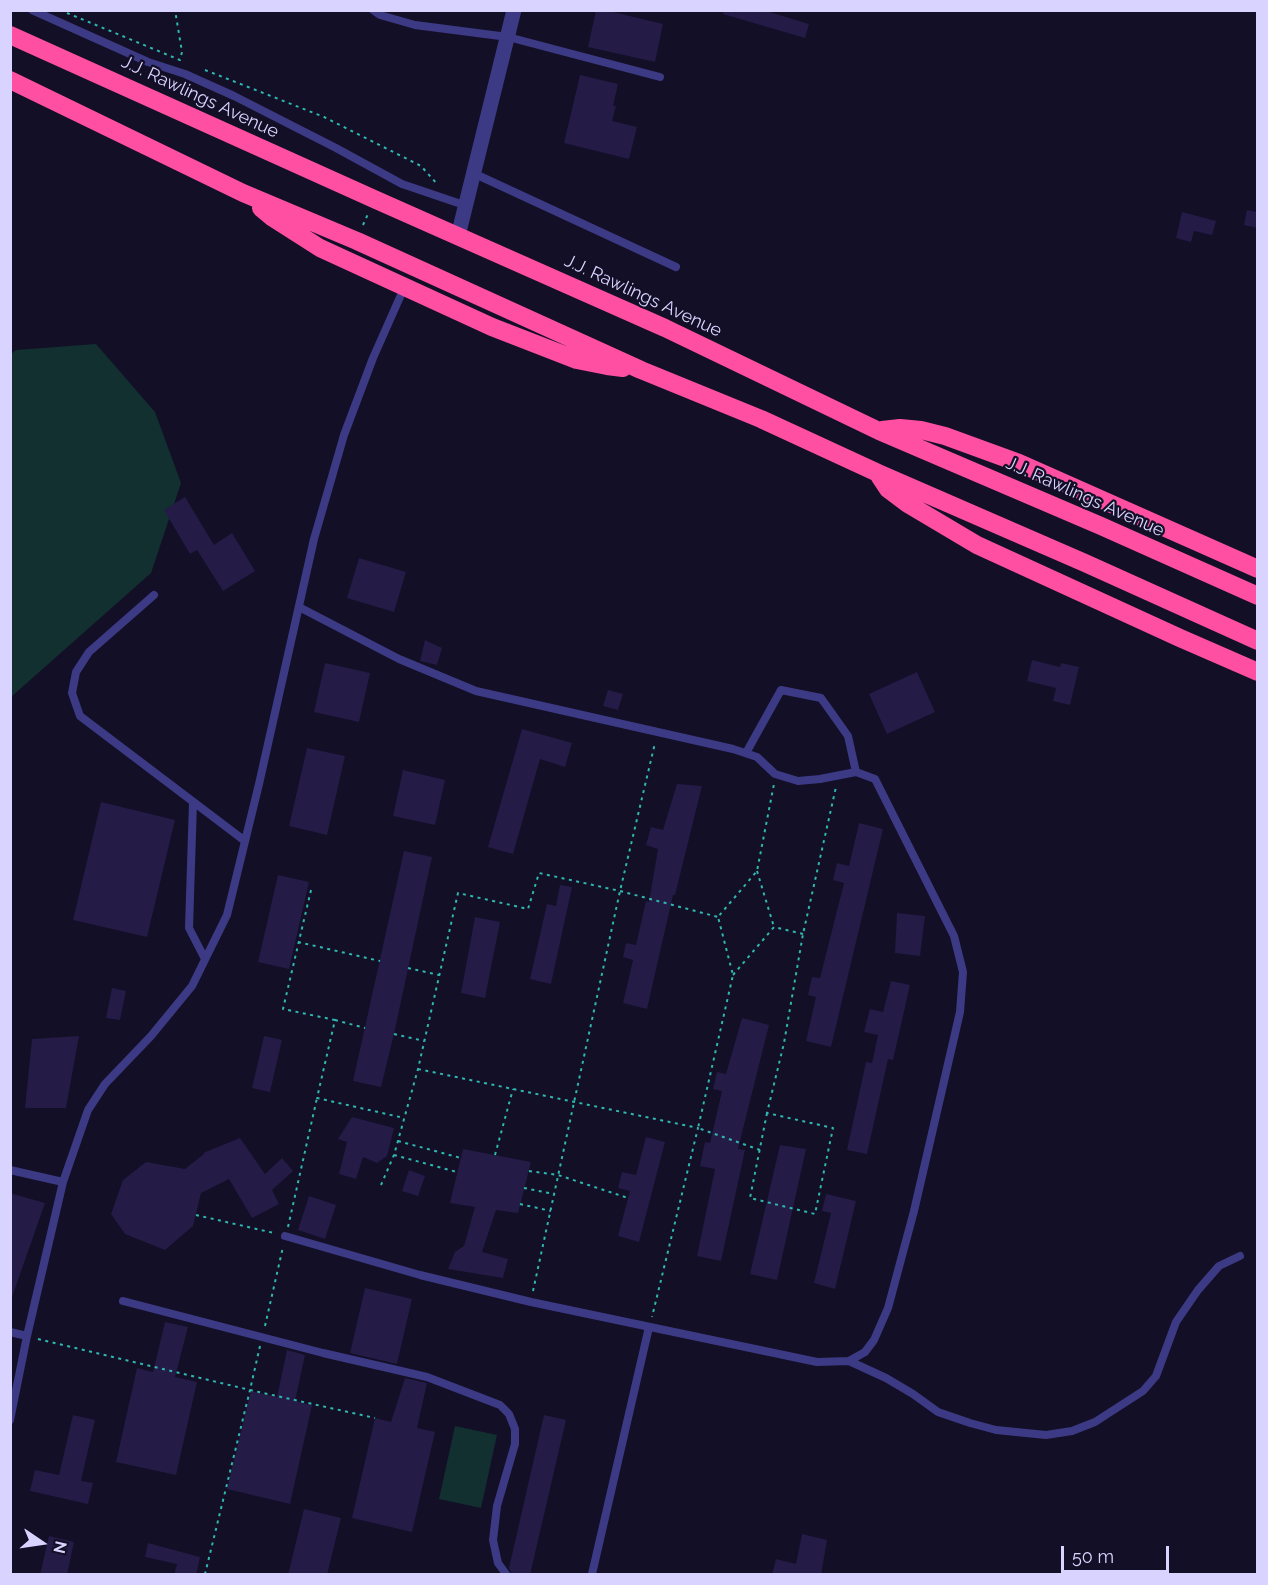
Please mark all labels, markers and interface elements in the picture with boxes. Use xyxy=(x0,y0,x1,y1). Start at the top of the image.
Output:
street label: J.J. Rawlings Avenue xyxy=(118,51,282,143)
street label: J.J. Rawlings Avenue xyxy=(561,250,725,342)
street label: J.J. Rawlings Avenue xyxy=(1002,452,1168,542)
north arrow xyxy=(12,1513,72,1573)
scale bar xyxy=(1064,1534,1172,1572)
text: N xyxy=(49,1539,71,1555)
text: 50 m xyxy=(1072,1546,1114,1567)

